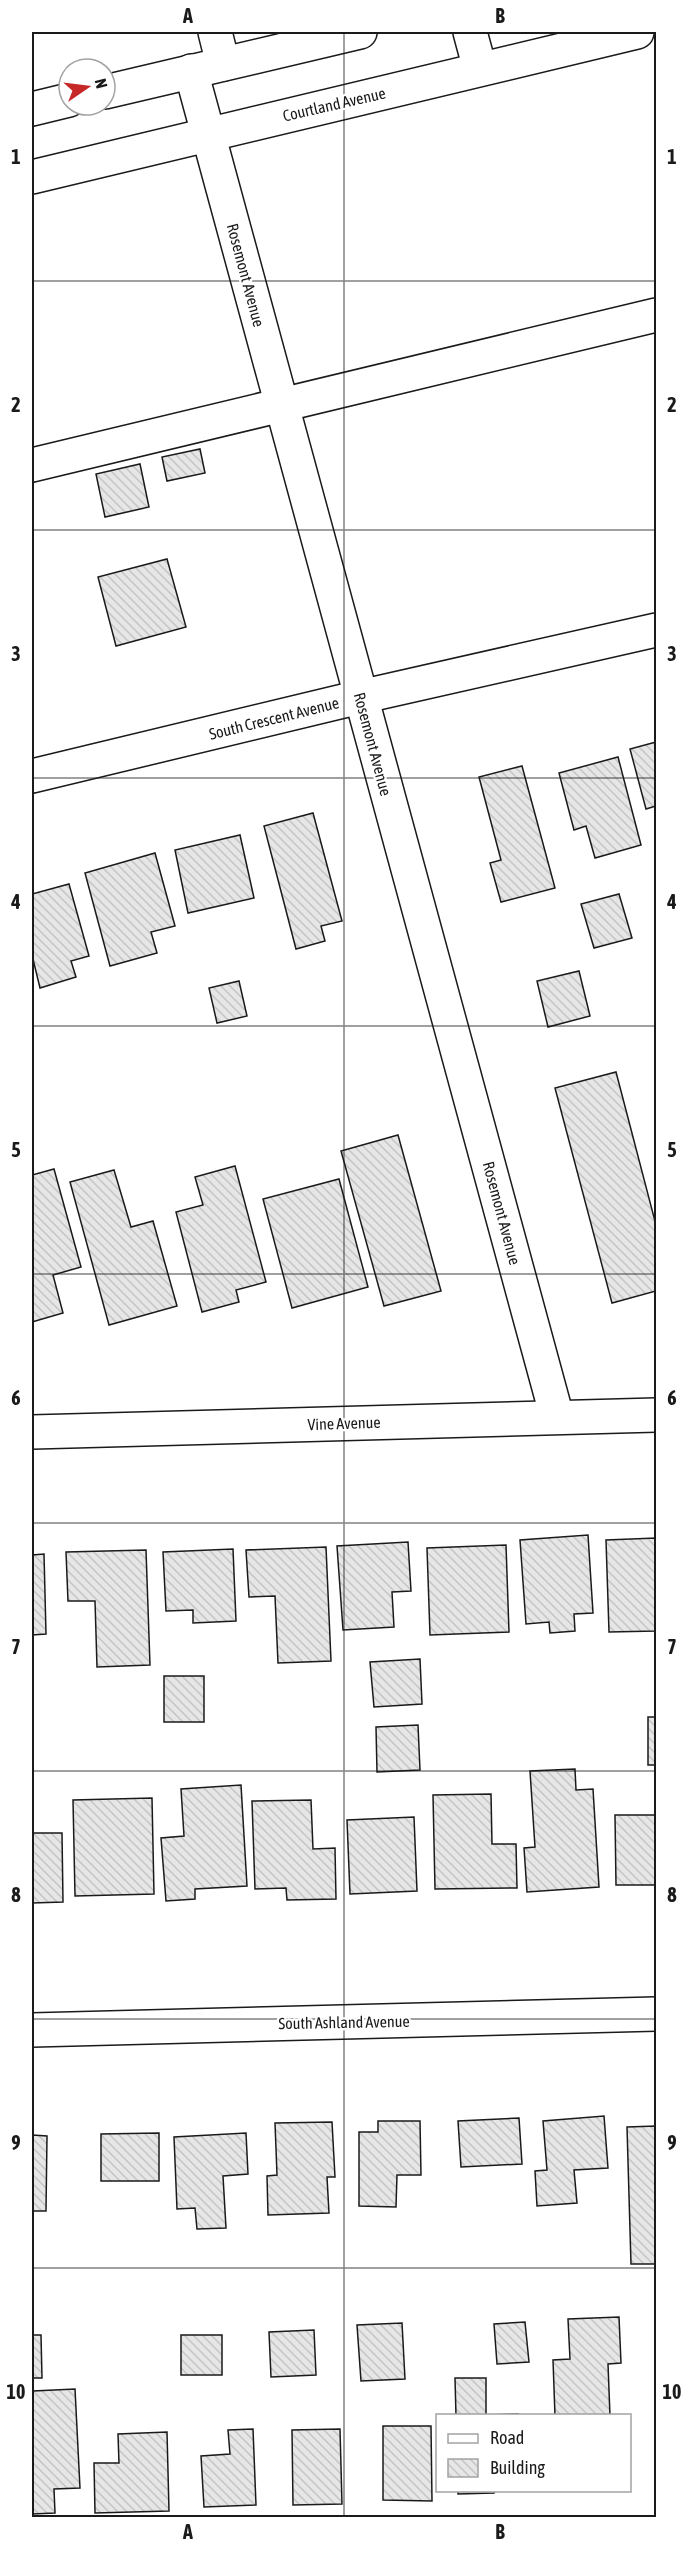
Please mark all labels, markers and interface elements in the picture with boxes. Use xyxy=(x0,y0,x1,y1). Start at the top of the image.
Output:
text: A xyxy=(182,4,193,27)
text: B xyxy=(495,4,505,27)
north arrow xyxy=(57,57,117,117)
text: N xyxy=(92,77,111,90)
street label: Courtland Avenue xyxy=(281,83,387,125)
text: 1 xyxy=(11,145,21,168)
text: 1 xyxy=(667,145,677,168)
street label: Rosemont Avenue xyxy=(224,221,268,329)
text: 2 xyxy=(11,393,21,416)
text: 2 xyxy=(667,393,677,416)
text: 3 xyxy=(11,642,21,665)
text: 3 xyxy=(667,642,677,665)
street label: Rosemont Avenue xyxy=(351,690,395,798)
street label: South Crescent Avenue xyxy=(207,693,341,743)
text: 4 xyxy=(10,890,21,913)
text: 4 xyxy=(666,890,677,913)
text: 5 xyxy=(11,1138,21,1161)
text: 5 xyxy=(667,1138,677,1161)
street label: Rosemont Avenue xyxy=(480,1159,524,1267)
text: 6 xyxy=(11,1386,21,1409)
text: 6 xyxy=(667,1386,677,1409)
street label: Vine Avenue xyxy=(307,1413,381,1433)
text: 7 xyxy=(11,1635,21,1658)
text: 7 xyxy=(667,1635,677,1658)
text: 8 xyxy=(11,1883,21,1906)
text: 8 xyxy=(667,1883,677,1906)
street label: South Ashland Avenue xyxy=(278,2012,410,2032)
text: 9 xyxy=(11,2131,21,2154)
text: 9 xyxy=(667,2131,677,2154)
text: 10 xyxy=(7,2380,25,2403)
text: 10 xyxy=(663,2380,681,2403)
legend xyxy=(436,2414,631,2492)
text: Road xyxy=(490,2427,524,2448)
text: Building xyxy=(490,2457,545,2478)
text: A xyxy=(182,2520,193,2543)
text: B xyxy=(495,2520,505,2543)

